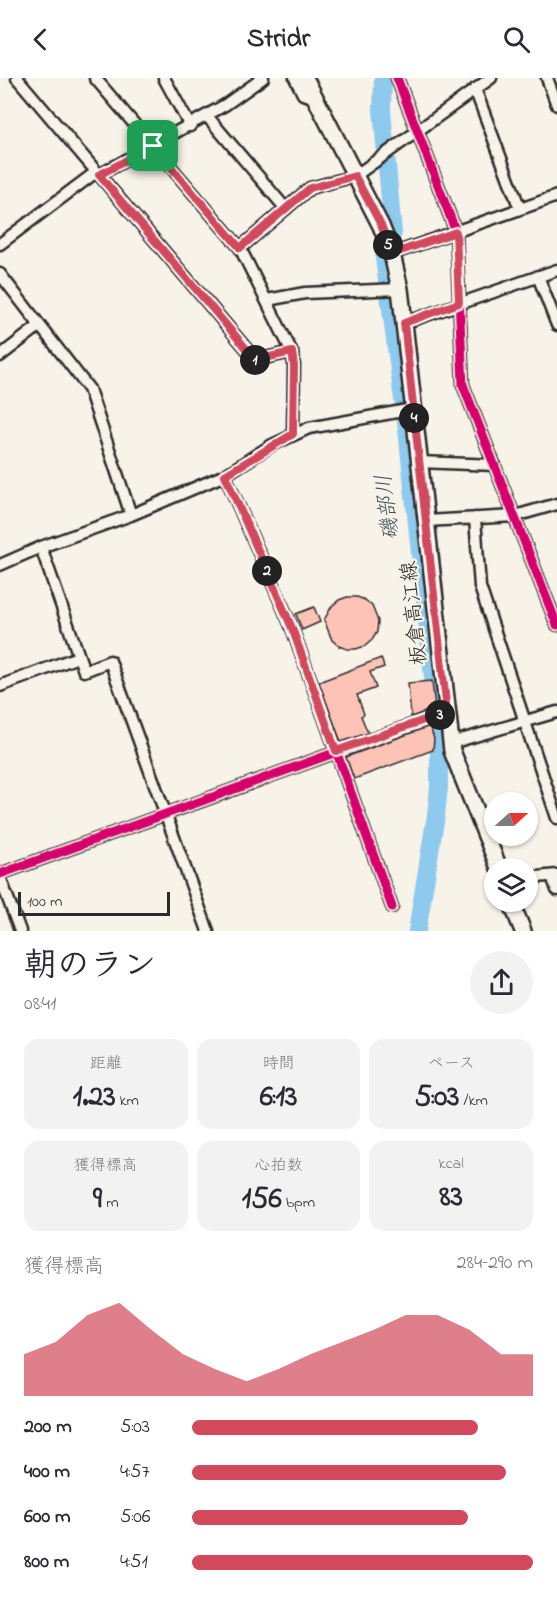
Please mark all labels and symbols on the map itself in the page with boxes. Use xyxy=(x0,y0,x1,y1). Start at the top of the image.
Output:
pin xyxy=(127,120,178,171)
pin: 5 xyxy=(373,230,403,260)
pin: 1 xyxy=(240,345,270,375)
pin: 4 xyxy=(399,403,429,433)
water label: 磯部川 xyxy=(369,472,409,542)
pin: 2 xyxy=(252,556,282,586)
street label: 板倉高江線 xyxy=(395,559,435,667)
pin: 3 xyxy=(425,700,455,730)
north arrow xyxy=(484,792,538,846)
scale bar xyxy=(18,889,170,917)

